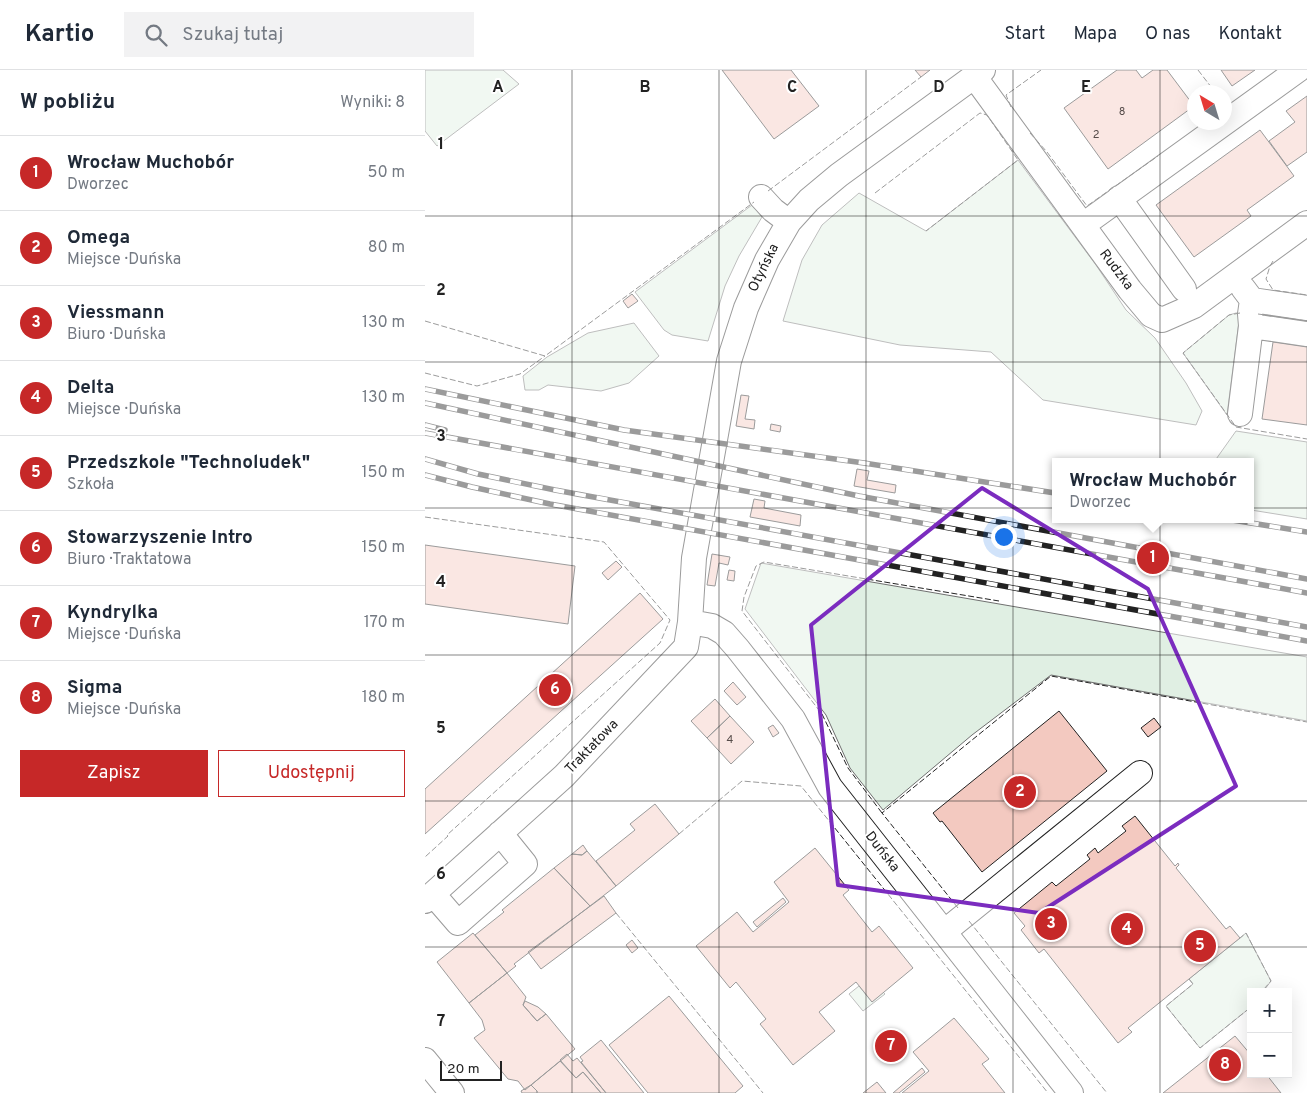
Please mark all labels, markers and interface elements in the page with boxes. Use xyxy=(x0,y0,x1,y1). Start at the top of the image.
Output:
search box xyxy=(124,12,474,57)
text: Kartio xyxy=(25,20,94,50)
icon: search xyxy=(142,21,170,49)
text: Szukaj tutaj xyxy=(182,23,283,47)
text: Start xyxy=(1004,23,1045,46)
text: Mapa xyxy=(1073,23,1117,46)
text: O nas xyxy=(1145,23,1190,46)
text: Kontakt xyxy=(1218,23,1282,46)
text: A xyxy=(492,78,504,98)
text: B xyxy=(639,78,651,98)
text: C xyxy=(787,78,797,98)
text: D xyxy=(933,78,945,98)
text: E xyxy=(1081,78,1091,98)
north arrow xyxy=(1187,85,1232,130)
text: W pobliżu xyxy=(20,89,115,116)
text: Wyniki: 8 xyxy=(340,93,405,113)
house number: 8 xyxy=(1119,105,1125,119)
house number: 2 xyxy=(1093,128,1099,142)
text: 1 xyxy=(438,135,444,155)
text: Wrocław Muchobór xyxy=(67,151,234,175)
text: 1 xyxy=(33,163,39,183)
text: 50 m xyxy=(368,163,405,183)
text: Dworzec xyxy=(67,175,129,195)
text: Omega xyxy=(67,226,130,250)
text: 2 xyxy=(31,238,41,258)
text: 80 m xyxy=(368,238,405,258)
street label: Otyńska xyxy=(745,241,783,295)
street label: Rudzka xyxy=(1095,246,1137,294)
text: Miejsce · Duńska xyxy=(67,250,181,270)
text: 2 xyxy=(436,281,446,301)
text: Viessmann xyxy=(67,301,164,325)
text: 3 xyxy=(31,313,41,333)
text: 130 m xyxy=(362,313,405,333)
text: Biuro · Duńska xyxy=(67,325,166,345)
text: Delta xyxy=(67,376,114,400)
text: 4 xyxy=(31,388,41,408)
text: 130 m xyxy=(362,388,405,408)
text: Miejsce · Duńska xyxy=(67,400,181,420)
text: 3 xyxy=(436,427,446,447)
text: Przedszkole "Technoludek" xyxy=(67,451,310,475)
popup xyxy=(1052,458,1254,523)
text: 5 xyxy=(31,463,41,483)
text: 150 m xyxy=(362,463,405,483)
text: Wrocław Muchobór xyxy=(1069,469,1237,493)
text: Szkoła xyxy=(67,475,114,495)
text: Dworzec xyxy=(1069,493,1131,513)
your location xyxy=(991,524,1017,550)
text: Stowarzyszenie Intro xyxy=(67,526,253,550)
text: 6 xyxy=(31,538,41,558)
text: 150 m xyxy=(362,538,405,558)
pin: 1 xyxy=(1137,539,1169,577)
text: Biuro · Traktatowa xyxy=(67,550,191,570)
text: 4 xyxy=(436,573,446,593)
text: Kyndrylka xyxy=(67,601,158,625)
text: 7 xyxy=(32,613,40,633)
text: 170 m xyxy=(364,613,405,633)
text: Miejsce · Duńska xyxy=(67,625,181,645)
pin: 6 xyxy=(539,671,571,709)
text: Sigma xyxy=(67,676,122,700)
text: 8 xyxy=(31,688,41,708)
text: 180 m xyxy=(362,688,405,708)
text: Miejsce · Duńska xyxy=(67,700,181,720)
street label: Traktatowa xyxy=(562,716,622,778)
text: 5 xyxy=(436,719,446,739)
house number: 4 xyxy=(727,733,734,747)
button: Zapisz xyxy=(20,750,208,797)
button: Udostępnij xyxy=(218,750,405,797)
pin: 2 xyxy=(1004,773,1036,811)
street label: Duńska xyxy=(861,828,903,876)
text: 6 xyxy=(436,865,446,885)
pin: 3 xyxy=(1035,905,1067,943)
pin: 4 xyxy=(1111,910,1143,948)
pin: 5 xyxy=(1184,927,1216,965)
map controls xyxy=(1247,988,1292,1078)
button: + xyxy=(1247,988,1292,1033)
text: 7 xyxy=(437,1012,445,1032)
pin: 7 xyxy=(875,1027,907,1065)
button: − xyxy=(1247,1033,1292,1078)
pin: 8 xyxy=(1209,1046,1241,1084)
scale bar xyxy=(440,1058,503,1081)
text: 20 m xyxy=(447,1061,480,1078)

